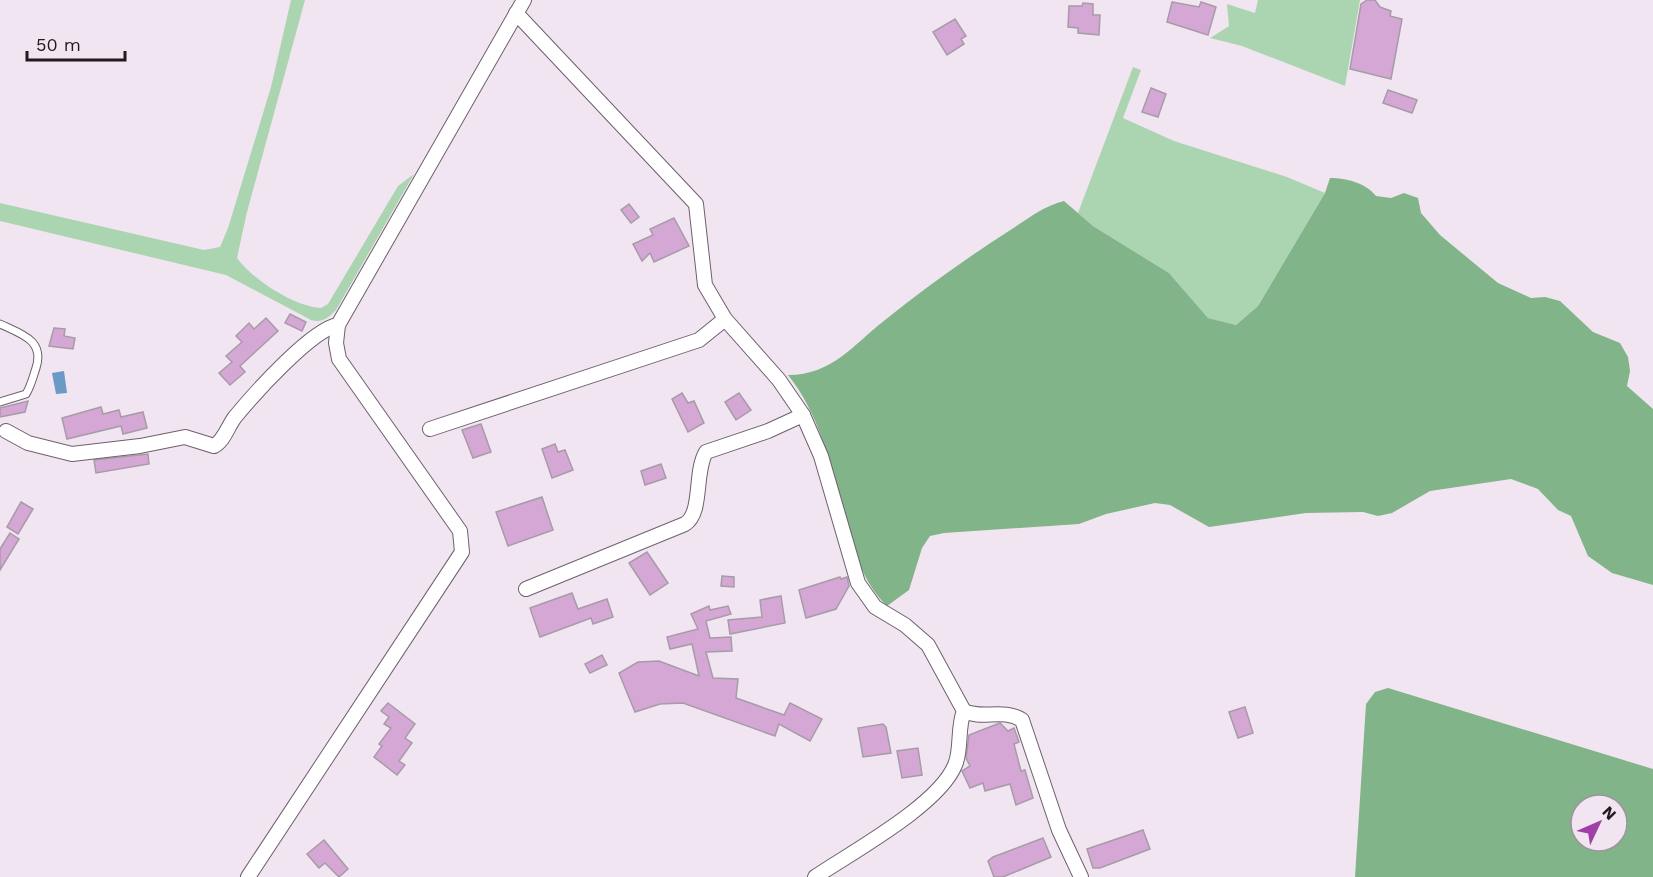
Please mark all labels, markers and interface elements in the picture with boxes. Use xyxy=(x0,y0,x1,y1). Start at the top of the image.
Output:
scale bar xyxy=(27,24,124,62)
text: 50 m xyxy=(36,34,81,55)
north arrow xyxy=(1569,793,1629,853)
text: N xyxy=(1598,802,1620,824)

